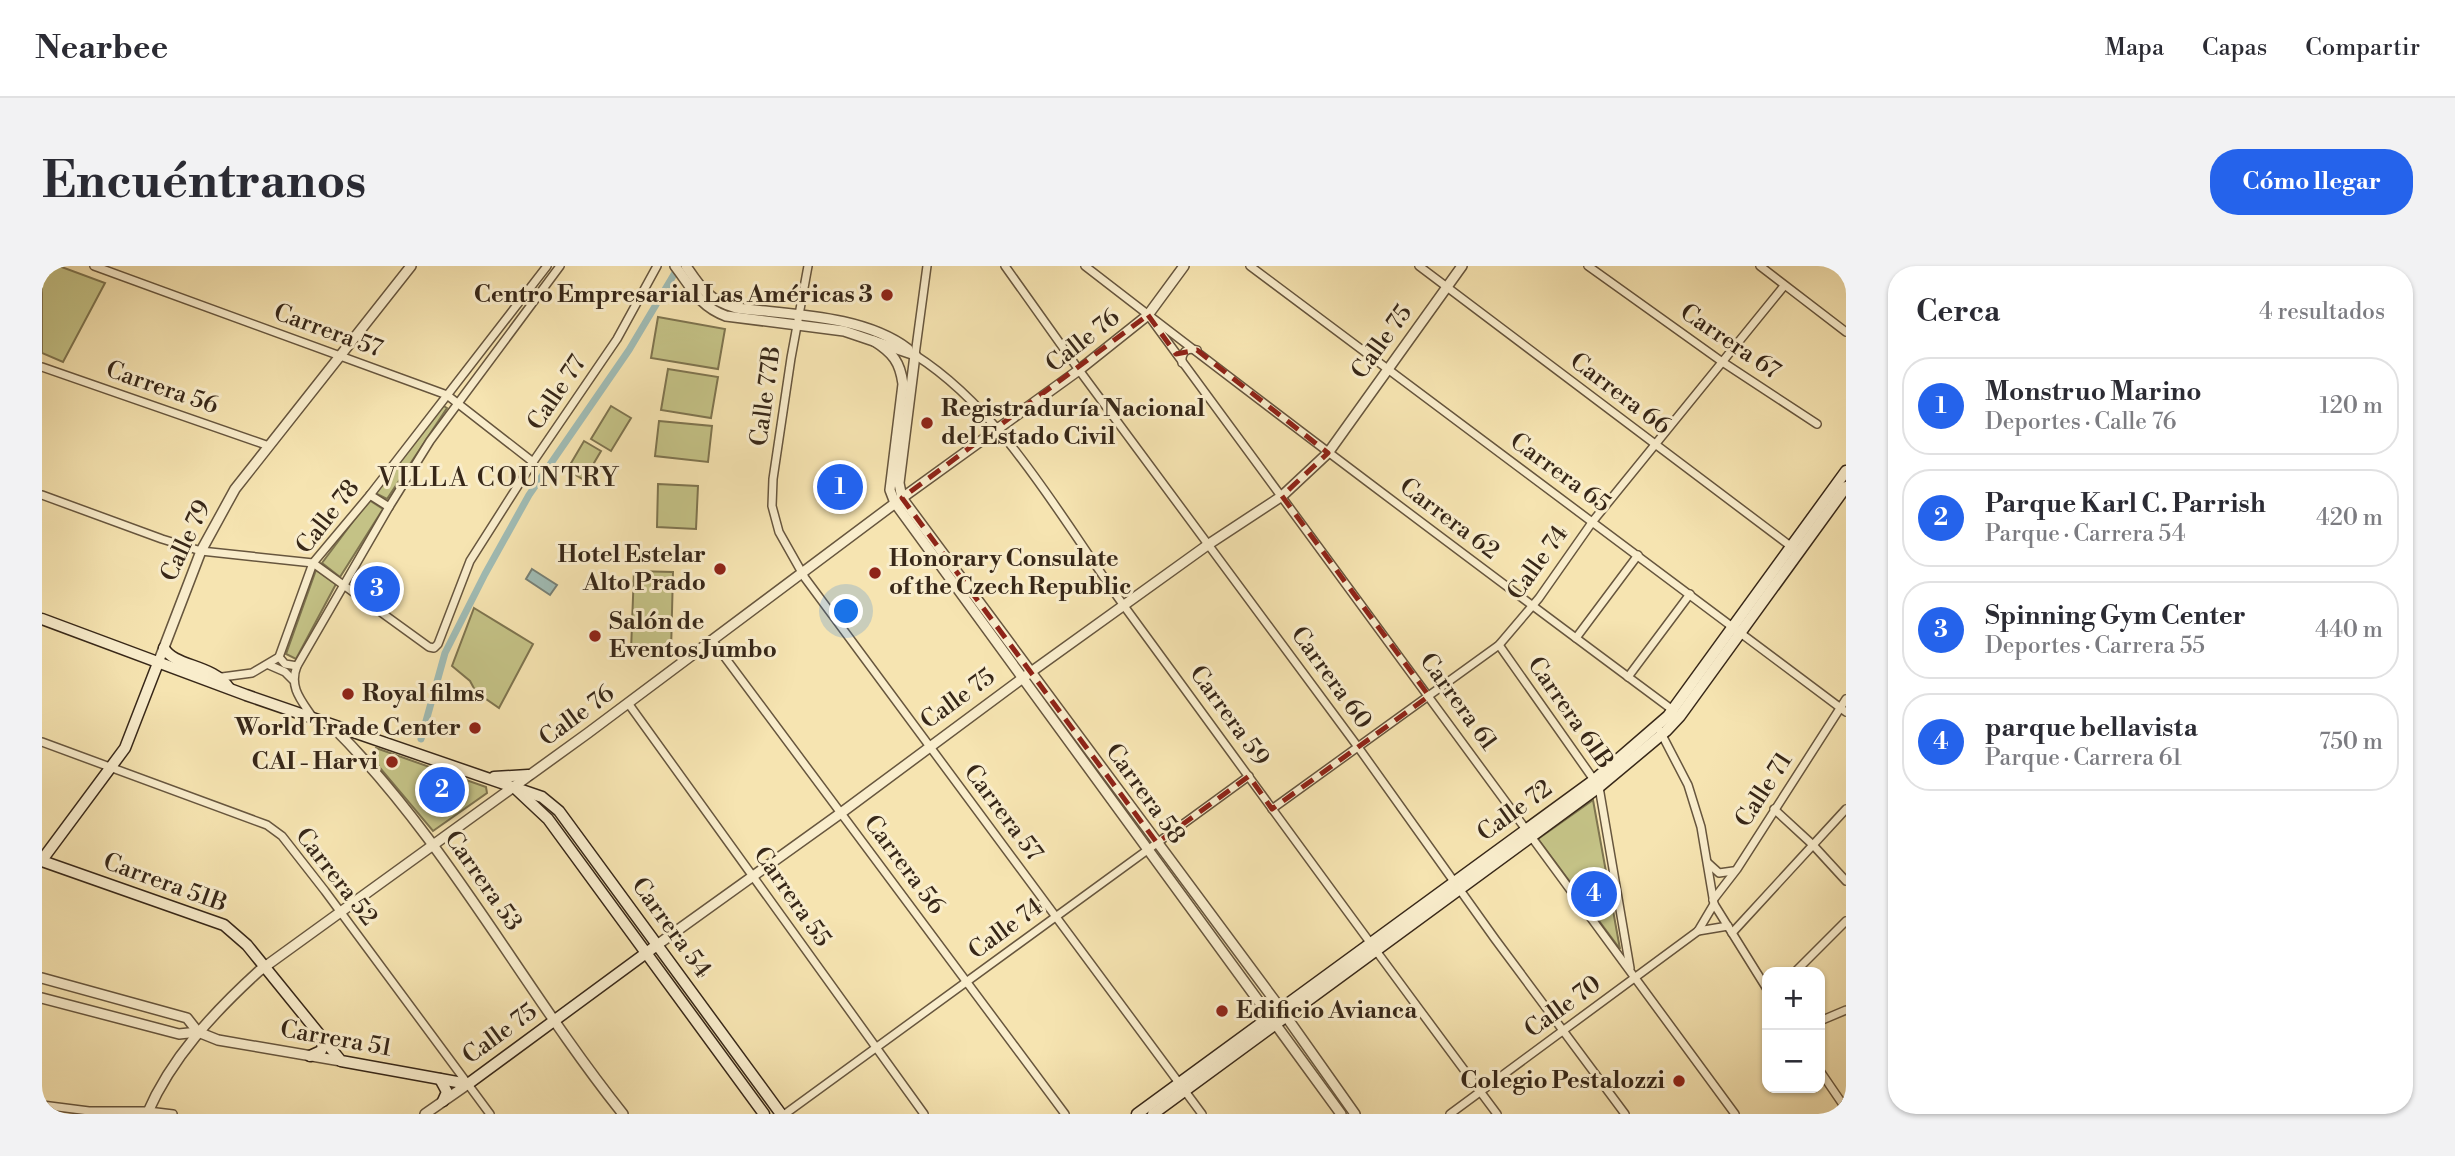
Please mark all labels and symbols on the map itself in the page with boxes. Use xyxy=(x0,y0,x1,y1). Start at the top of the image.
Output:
place label: Centro Empresarial Las Américas 3 xyxy=(474,280,873,310)
marker: Centro Empresarial Las Américas 3 xyxy=(879,287,895,303)
street label: Carrera 57 xyxy=(269,297,387,365)
street label: Carrera 67 xyxy=(1674,298,1786,386)
street label: Calle 75 xyxy=(1345,299,1419,385)
street label: Calle 76 xyxy=(1040,303,1126,379)
street label: Calle 77B xyxy=(744,344,788,448)
street label: Carrera 66 xyxy=(1564,346,1676,442)
street label: Calle 77 xyxy=(521,350,593,436)
street label: Carrera 56 xyxy=(102,355,222,421)
place label: Registraduría Nacional del Estado Civil xyxy=(941,394,1205,452)
marker: Registraduría Nacional del Estado Civil xyxy=(919,415,935,431)
street label: Carrera 65 xyxy=(1504,427,1616,519)
pin: 1 xyxy=(817,461,863,513)
district label: VILLA COUNTRY xyxy=(377,462,620,494)
street label: Carrera 62 xyxy=(1393,472,1505,566)
street label: Calle 78 xyxy=(290,474,366,560)
street label: Calle 79 xyxy=(154,496,218,586)
street label: Calle 74 xyxy=(1501,520,1575,606)
place label: Hotel Estelar Alto Prado xyxy=(557,540,706,598)
place label: Honorary Consulate of the Czech Republic xyxy=(889,544,1131,602)
marker: Hotel Estelar Alto Prado xyxy=(712,561,728,577)
pin: 3 xyxy=(354,563,400,615)
marker: Honorary Consulate of the Czech Republic xyxy=(867,565,883,581)
your location xyxy=(829,594,863,628)
place label: Salón de Eventos Jumbo xyxy=(609,607,777,665)
street label: Carrera 60 xyxy=(1284,621,1378,735)
marker: Salón de Eventos Jumbo xyxy=(587,628,603,644)
street label: Carrera 61 xyxy=(1413,647,1504,757)
street label: Carrera 61B xyxy=(1520,651,1620,775)
street label: Carrera 59 xyxy=(1183,660,1275,772)
street label: Calle 75 xyxy=(915,662,1001,736)
place label: Royal films xyxy=(362,679,485,709)
street label: Calle 76 xyxy=(533,679,621,753)
marker: Royal films xyxy=(340,686,356,702)
place label: World Trade Center xyxy=(234,713,461,743)
marker: World Trade Center xyxy=(467,720,483,736)
street label: Carrera 58 xyxy=(1098,738,1192,850)
street label: Calle 71 xyxy=(1729,746,1800,833)
place label: CAI - Harvi xyxy=(252,747,378,777)
marker: CAI - Harvi xyxy=(384,754,400,770)
street label: Carrera 57 xyxy=(957,759,1049,867)
pin: 2 xyxy=(419,764,465,816)
street label: Calle 72 xyxy=(1472,774,1558,848)
street label: Carrera 56 xyxy=(857,809,951,921)
street label: Carrera 52 xyxy=(288,822,384,932)
street label: Carrera 53 xyxy=(438,825,528,937)
street label: Carrera 55 xyxy=(747,841,837,953)
street label: Carrera 51B xyxy=(99,847,231,919)
pin: 4 xyxy=(1571,868,1617,920)
street label: Carrera 54 xyxy=(624,872,718,984)
street label: Calle 74 xyxy=(963,892,1049,966)
street label: Calle 70 xyxy=(1519,969,1607,1045)
place label: Edificio Avianca xyxy=(1236,996,1418,1026)
street label: Calle 75 xyxy=(457,997,543,1071)
marker: Edificio Avianca xyxy=(1214,1003,1230,1019)
street label: Carrera 51 xyxy=(278,1014,395,1064)
place label: Colegio Pestalozzi xyxy=(1460,1066,1665,1096)
marker: Colegio Pestalozzi xyxy=(1671,1073,1687,1089)

